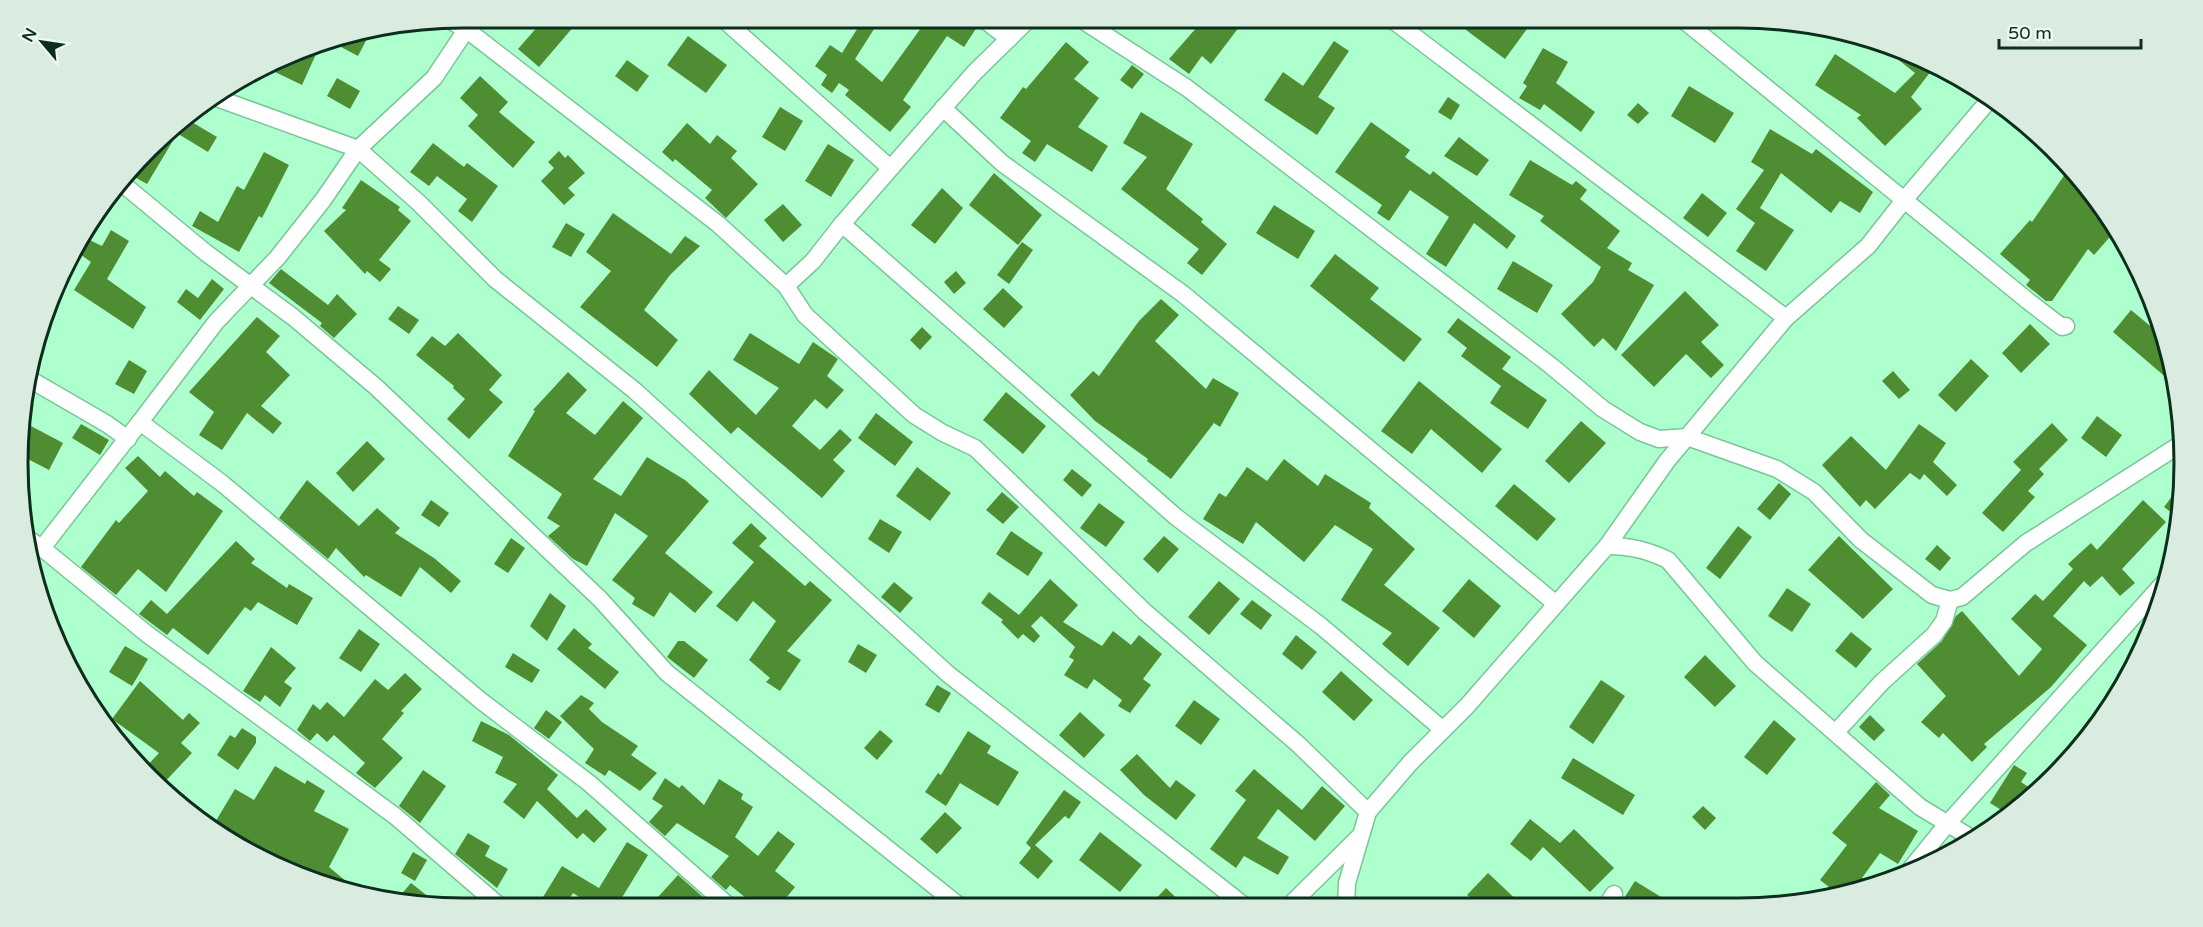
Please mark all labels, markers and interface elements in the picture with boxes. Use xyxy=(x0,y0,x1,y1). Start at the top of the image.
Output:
north arrow xyxy=(12,12,72,72)
scale bar xyxy=(1999,12,2142,50)
text: 50 m xyxy=(2008,22,2052,44)
text: N xyxy=(18,25,42,46)

